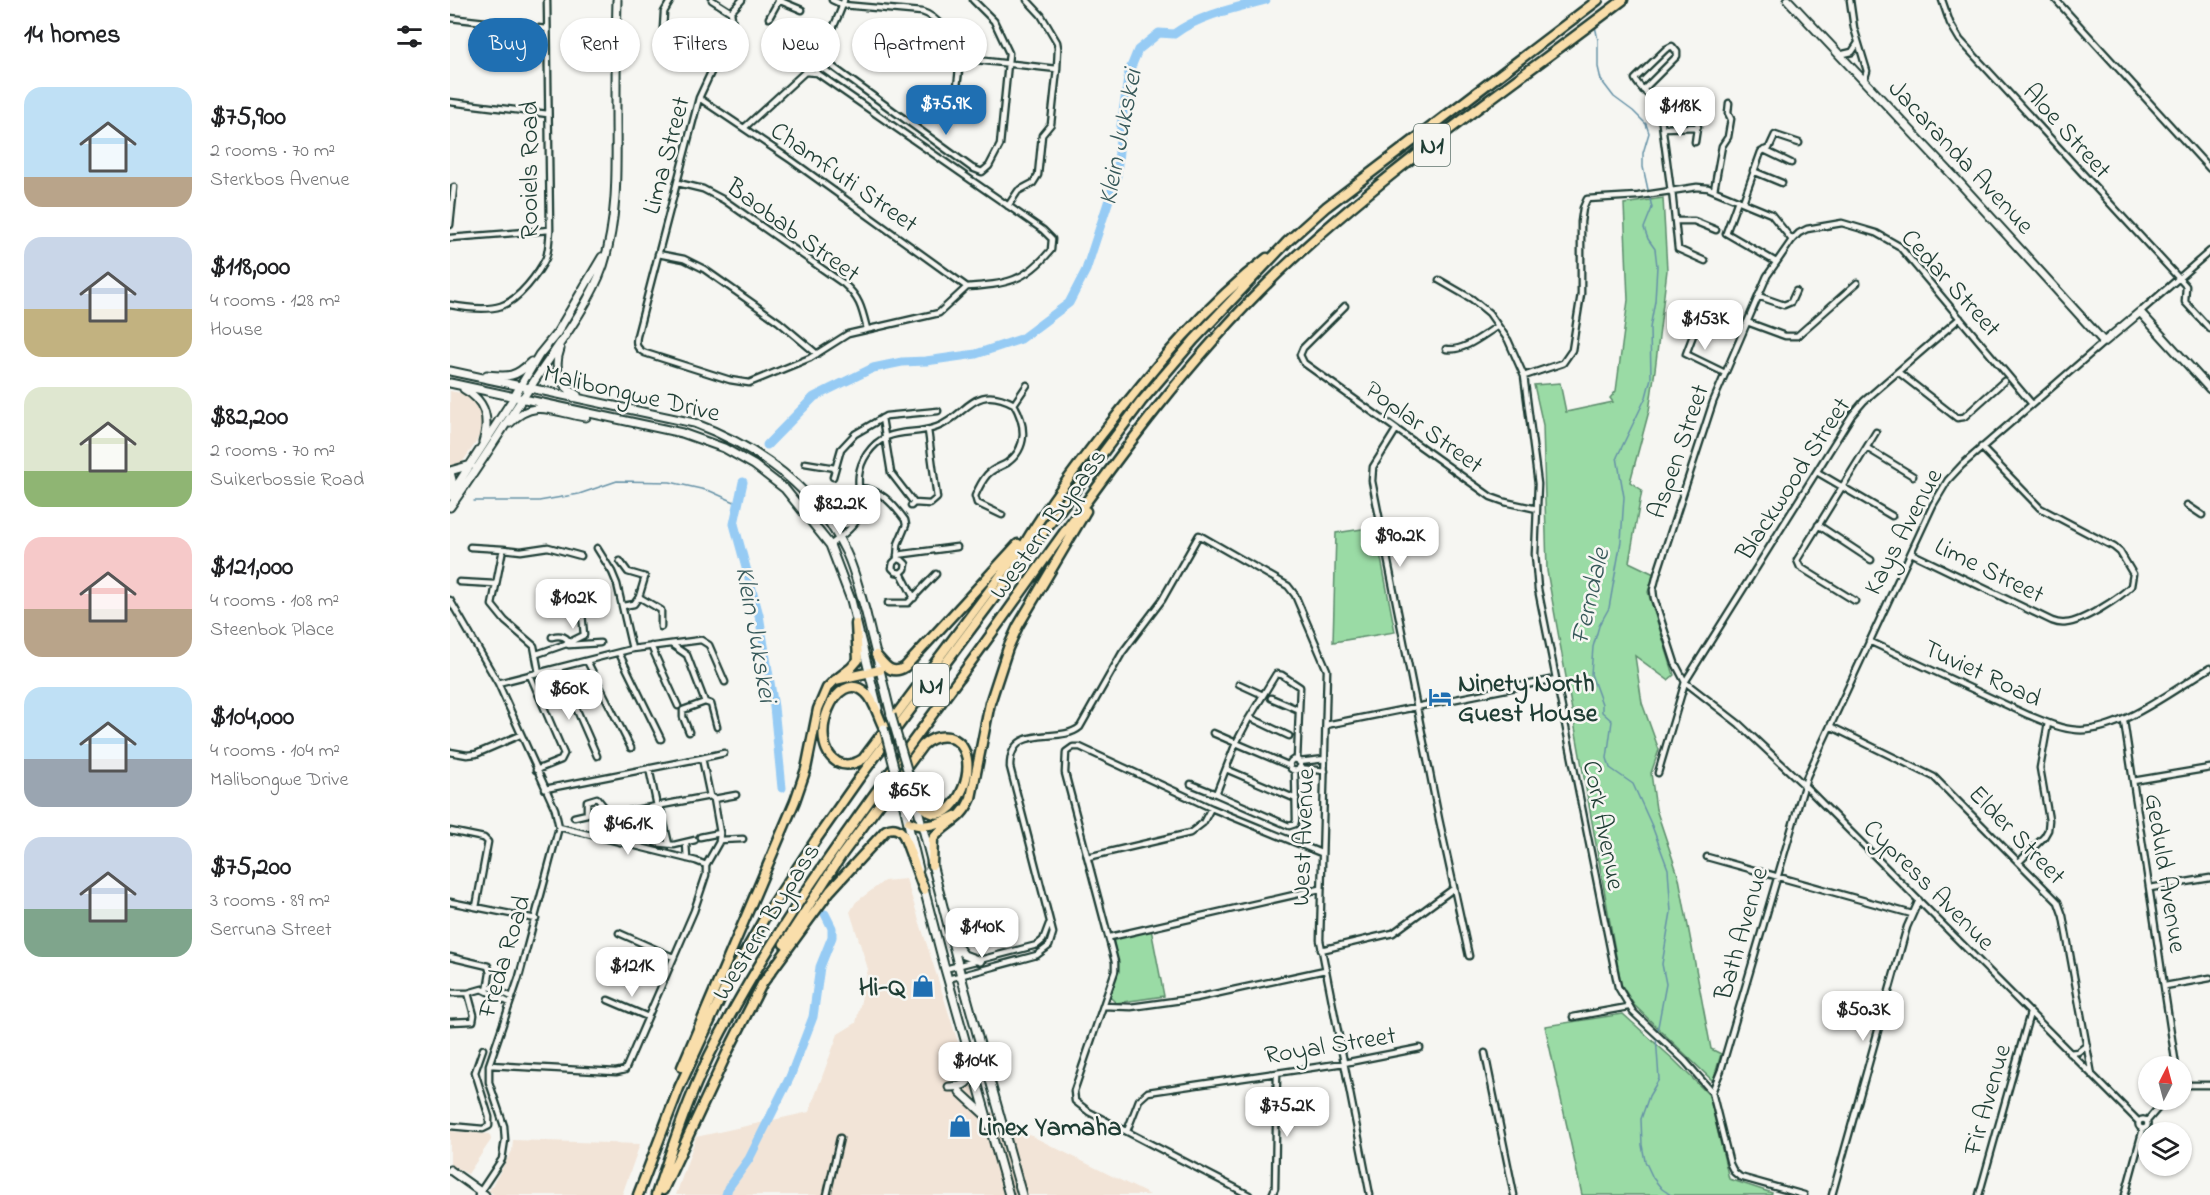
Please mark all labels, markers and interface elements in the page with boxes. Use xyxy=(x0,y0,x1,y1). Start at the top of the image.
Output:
text: 14 homes xyxy=(24,17,120,55)
chip: Buy xyxy=(468,18,548,72)
chip: Rent xyxy=(560,18,640,72)
chip: Filters xyxy=(652,18,749,72)
chip: New xyxy=(761,18,840,72)
chip: Apartment xyxy=(852,18,987,72)
icon: filters xyxy=(393,20,426,53)
water label: Klein Jukskei xyxy=(1089,64,1154,209)
street label: Jacaranda Avenue xyxy=(1878,72,2042,244)
street label: Aloe Street xyxy=(2012,76,2119,189)
pin: $75.9K xyxy=(897,85,995,136)
pin: $118K xyxy=(1638,87,1722,138)
text: $75.9K xyxy=(920,90,972,119)
street label: Lima Street xyxy=(634,92,702,219)
text: $118K xyxy=(1659,92,1701,121)
text: $75,900 xyxy=(210,99,286,137)
street label: Rooiels Road xyxy=(512,100,550,239)
icon: home xyxy=(72,111,144,183)
street label: Chamfuti Street xyxy=(761,113,925,244)
road number: N1 xyxy=(1414,124,1450,166)
text: 2 rooms · 70 m² xyxy=(210,137,335,166)
text: Sterkbos Avenue xyxy=(210,166,349,195)
street label: Baobab Street xyxy=(716,169,867,293)
street label: Cedar Street xyxy=(1891,221,2009,347)
text: $118,000 xyxy=(210,249,290,287)
icon: home xyxy=(72,261,144,333)
text: 4 rooms · 128 m² xyxy=(210,287,340,316)
pin: $153K xyxy=(1663,300,1747,351)
text: $153K xyxy=(1681,305,1729,334)
text: House xyxy=(210,316,263,345)
street label: Malibongwe Drive xyxy=(539,356,724,434)
street label: Poplar Street xyxy=(1356,372,1491,485)
street label: Aspen Street xyxy=(1639,379,1721,524)
street label: Blackwood Street xyxy=(1727,390,1862,570)
text: $82,200 xyxy=(210,399,288,437)
icon: home xyxy=(72,411,144,483)
text: 2 rooms · 70 m² xyxy=(210,437,335,466)
street label: Western Bypass xyxy=(981,441,1118,609)
street label: Kays Avenue xyxy=(1855,462,1954,603)
text: Suikerbossie Road xyxy=(210,466,364,495)
pin: $82.2K xyxy=(791,485,889,536)
text: $82.2K xyxy=(813,490,867,519)
pin: $90.2K xyxy=(1351,517,1449,568)
text: $90.2K xyxy=(1375,522,1425,551)
street label: Lime Street xyxy=(1927,529,2050,615)
water label: Ferndale xyxy=(1561,543,1622,649)
text: $121,000 xyxy=(210,549,293,587)
icon: home xyxy=(72,561,144,633)
water label: Klein Jukskei xyxy=(723,563,786,708)
pin: $102K xyxy=(531,579,615,630)
text: $102K xyxy=(550,584,596,613)
text: 4 rooms · 108 m² xyxy=(210,587,339,616)
text: Steenbok Place xyxy=(210,616,334,645)
street label: Tuviet Road xyxy=(1916,631,2047,719)
road number: N1 xyxy=(913,664,949,706)
place label: Ninety North Guest House xyxy=(1458,666,1599,734)
pin: $60K xyxy=(533,670,605,721)
text: $60K xyxy=(549,675,589,704)
hotel icon: Ninety North Guest House xyxy=(1427,684,1453,710)
text: $104,000 xyxy=(210,699,294,737)
icon: home xyxy=(72,711,144,783)
text: 4 rooms · 104 m² xyxy=(210,737,340,766)
street label: Cork Avenue xyxy=(1571,757,1633,894)
text: Malibongwe Drive xyxy=(210,766,349,795)
street label: West Avenue xyxy=(1284,767,1326,907)
pin: $65K xyxy=(873,772,945,823)
text: $65K xyxy=(888,777,930,806)
street label: Elder Street xyxy=(1958,777,2074,895)
street label: Geduld Avenue xyxy=(2133,791,2195,956)
pin: $46.1K xyxy=(579,805,677,856)
text: $46.1K xyxy=(603,810,653,839)
street label: Cypress Avenue xyxy=(1853,811,2003,961)
street label: Western Bypass xyxy=(704,836,831,1009)
text: $75,200 xyxy=(210,849,291,887)
icon: home xyxy=(72,861,144,933)
street label: Bath Avenue xyxy=(1705,862,1780,1006)
text: 3 rooms · 89 m² xyxy=(210,887,330,916)
street label: Freda Road xyxy=(469,891,543,1024)
pin: $140K xyxy=(940,908,1024,959)
text: $140K xyxy=(959,913,1005,942)
text: Serruna Street xyxy=(210,916,332,945)
pin: $121K xyxy=(590,947,674,998)
text: $121K xyxy=(610,952,654,981)
place label: Hi-Q xyxy=(859,970,906,1008)
shop icon: Hi-Q xyxy=(910,973,936,999)
pin: $50.3K xyxy=(1814,991,1912,1042)
text: $50.3K xyxy=(1836,996,1890,1025)
street label: Royal Street xyxy=(1262,1018,1399,1076)
street label: Fir Avenue xyxy=(1955,1040,2023,1161)
pin: $104K xyxy=(933,1042,1017,1093)
text: $104K xyxy=(952,1047,998,1076)
north arrow xyxy=(2138,1056,2192,1110)
map controls xyxy=(2138,1056,2192,1176)
pin: $75.2K xyxy=(1238,1087,1336,1138)
text: $75.2K xyxy=(1259,1092,1315,1121)
place label: Linex Yamaha xyxy=(978,1110,1122,1148)
shop icon: Linex Yamaha xyxy=(947,1113,973,1139)
button: layers xyxy=(2138,1122,2192,1176)

